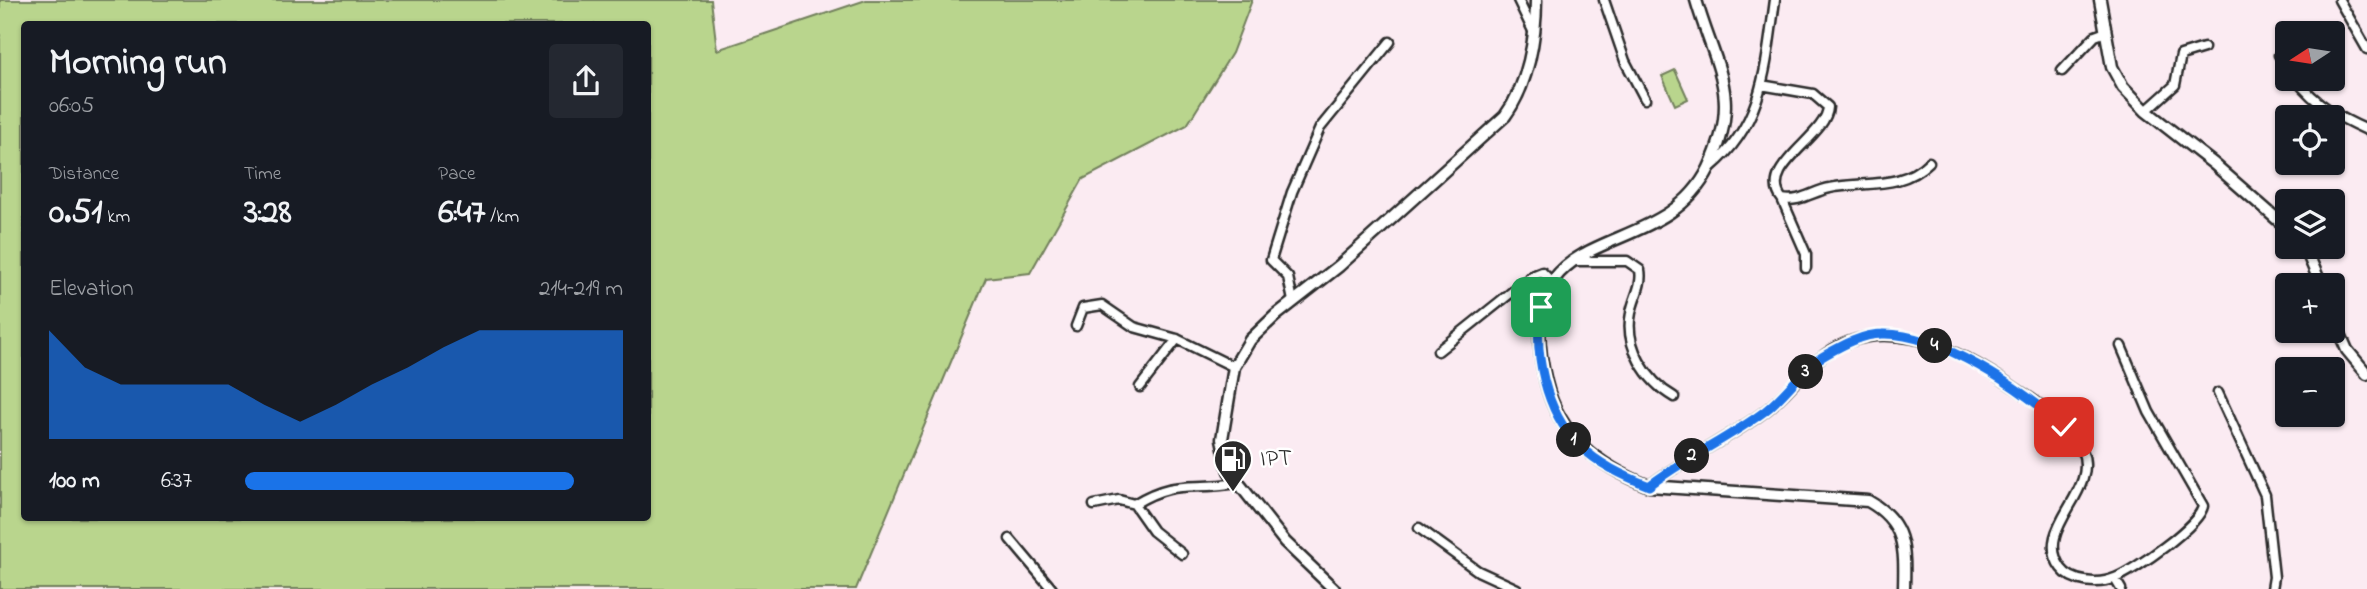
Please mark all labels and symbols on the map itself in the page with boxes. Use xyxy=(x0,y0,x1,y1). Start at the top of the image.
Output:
north arrow xyxy=(2275,21,2345,91)
pin xyxy=(1511,277,1571,337)
pin: 4 xyxy=(1918,328,1952,364)
pin: 3 xyxy=(1788,354,1824,390)
pin xyxy=(2034,397,2094,457)
pin: 1 xyxy=(1556,422,1592,458)
fuel station icon: IPT xyxy=(1212,438,1254,493)
pin: 2 xyxy=(1674,438,1710,474)
place label: IPT xyxy=(1260,442,1292,477)

